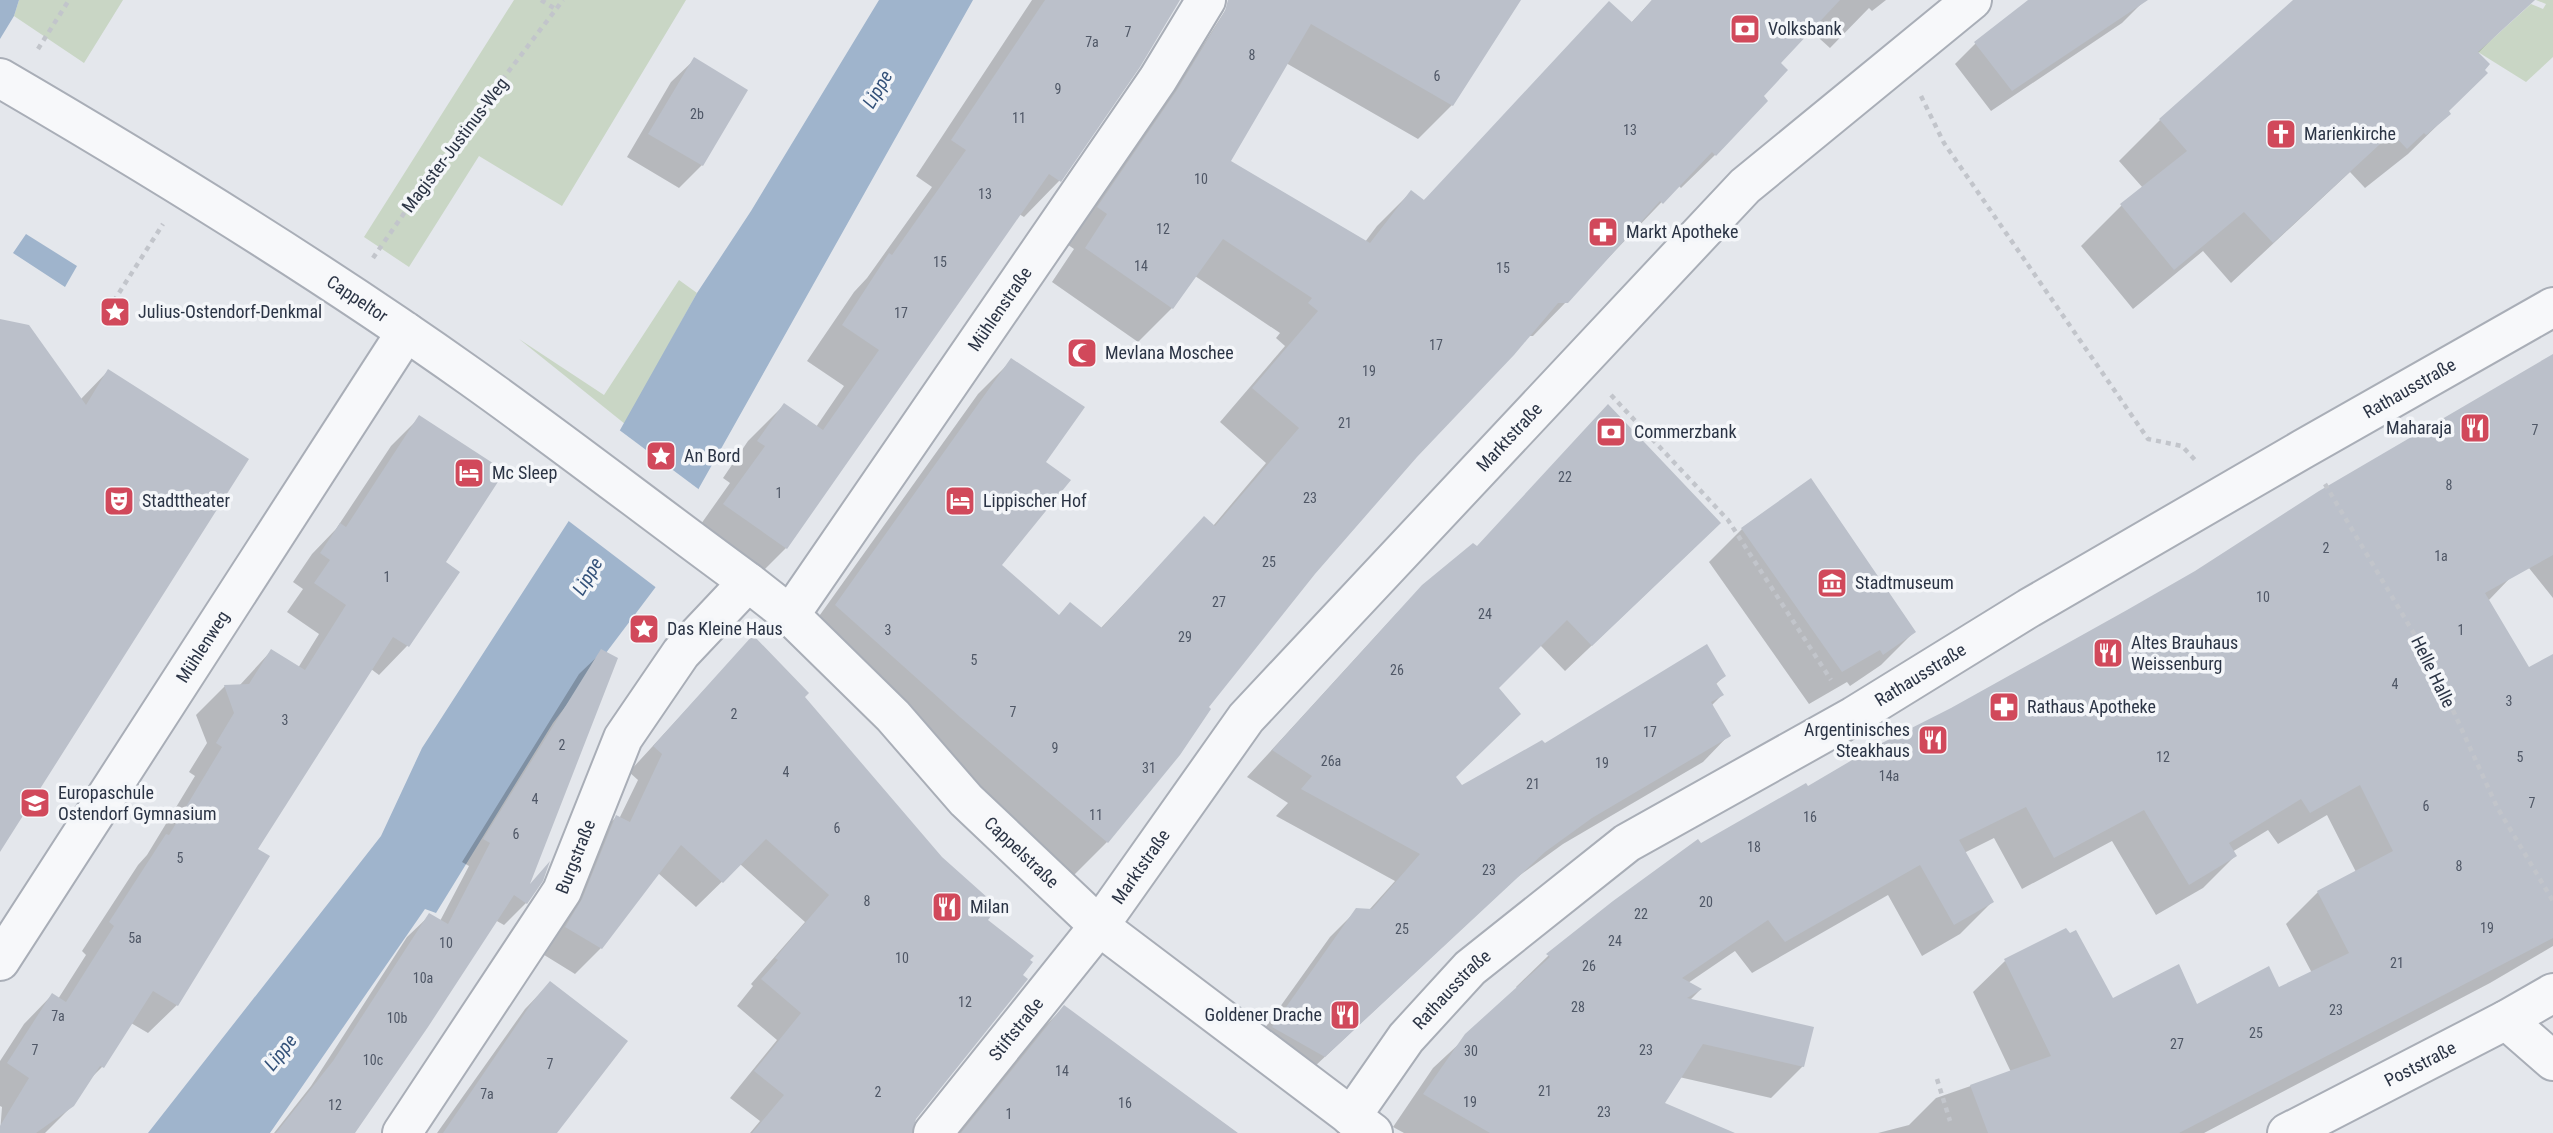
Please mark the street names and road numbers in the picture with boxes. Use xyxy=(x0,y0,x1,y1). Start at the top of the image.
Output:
street label: Magister-Justinus-Weg xyxy=(397,73,512,216)
street label: Mühlenstraße xyxy=(963,263,1036,355)
street label: Cappeltor xyxy=(323,271,392,327)
street label: Rathausstraße xyxy=(2359,353,2459,423)
street label: Marktstraße xyxy=(1472,398,1546,476)
street label: Mühlenweg xyxy=(172,607,233,686)
street label: Helle Halle xyxy=(2407,633,2460,711)
street label: Rathausstraße xyxy=(1871,639,1970,711)
street label: Cappelstraße xyxy=(980,812,1063,892)
street label: Burgstraße xyxy=(551,816,599,897)
street label: Marktstraße xyxy=(1107,825,1174,908)
street label: Rathausstraße xyxy=(1408,945,1494,1033)
street label: Stiftstraße xyxy=(984,993,1047,1065)
street label: Poststraße xyxy=(2381,1037,2459,1091)

